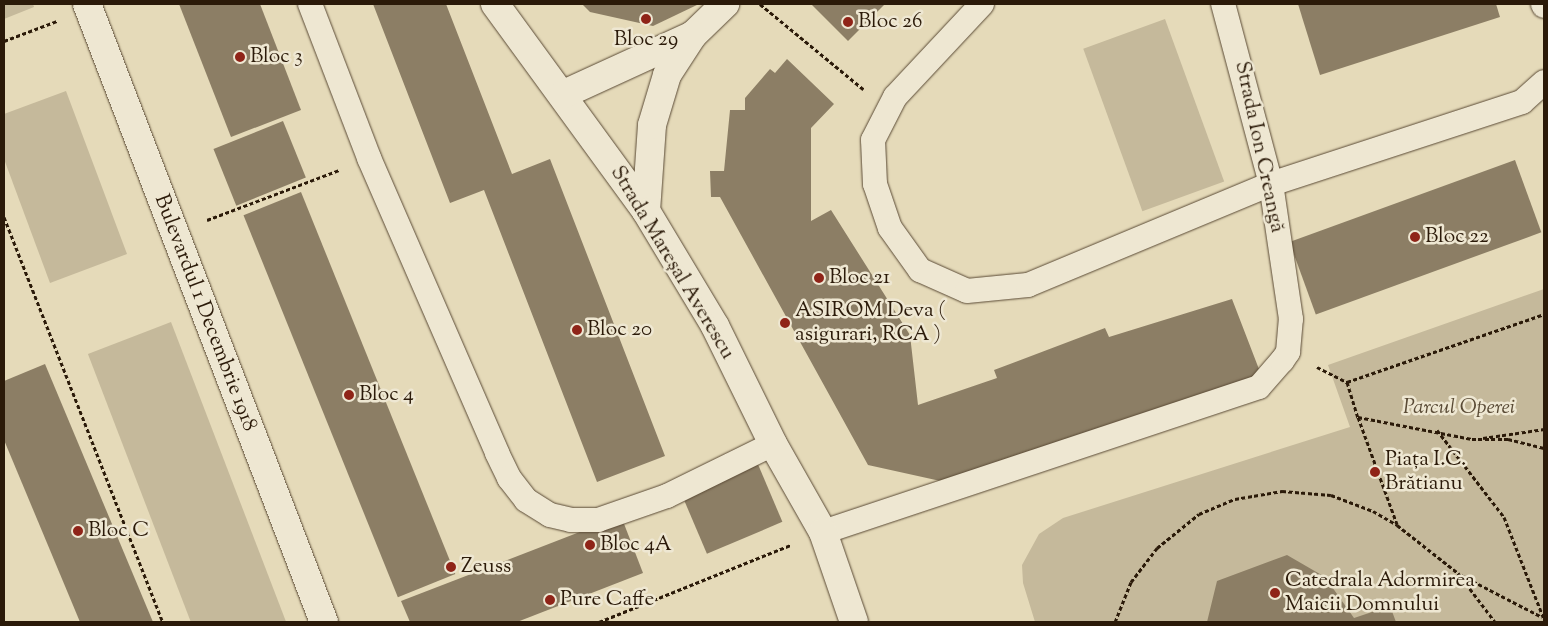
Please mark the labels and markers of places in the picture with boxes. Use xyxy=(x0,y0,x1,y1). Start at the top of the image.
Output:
place label: Bloc 26 xyxy=(858,9,922,35)
marker: Bloc 29 xyxy=(640,13,652,25)
marker: Bloc 26 xyxy=(842,16,854,28)
place label: Bloc 29 xyxy=(614,27,678,53)
place label: Bloc 3 xyxy=(250,44,303,70)
marker: Bloc 3 xyxy=(234,51,246,63)
place label: Bloc 22 xyxy=(1425,224,1489,250)
marker: Bloc 22 xyxy=(1409,231,1421,243)
place label: Bloc 21 xyxy=(829,265,890,291)
marker: Bloc 21 xyxy=(813,272,825,284)
place label: ASIROM Deva ( asigurari, RCA ) xyxy=(795,298,945,348)
place label: Bloc 20 xyxy=(587,317,652,343)
marker: ASIROM Deva ( asigurari, RCA ) xyxy=(779,317,791,329)
marker: Bloc 20 xyxy=(571,324,583,336)
place label: Bloc 4 xyxy=(359,382,414,408)
marker: Bloc 4 xyxy=(343,389,355,401)
place label: Piața I.C. Brătianu xyxy=(1385,447,1466,497)
marker: Piața I.C. Brătianu xyxy=(1369,466,1381,478)
place label: Bloc C xyxy=(88,518,149,544)
marker: Bloc C xyxy=(72,525,84,537)
place label: Bloc 4A xyxy=(600,532,672,558)
marker: Bloc 4A xyxy=(584,539,596,551)
place label: Zeuss xyxy=(461,554,511,580)
marker: Zeuss xyxy=(445,561,457,573)
place label: Catedrala Adormirea Maicii Domnului xyxy=(1285,568,1475,618)
place label: Pure Caffe xyxy=(560,587,654,613)
marker: Catedrala Adormirea Maicii Domnului xyxy=(1269,587,1281,599)
marker: Pure Caffe xyxy=(544,594,556,606)

